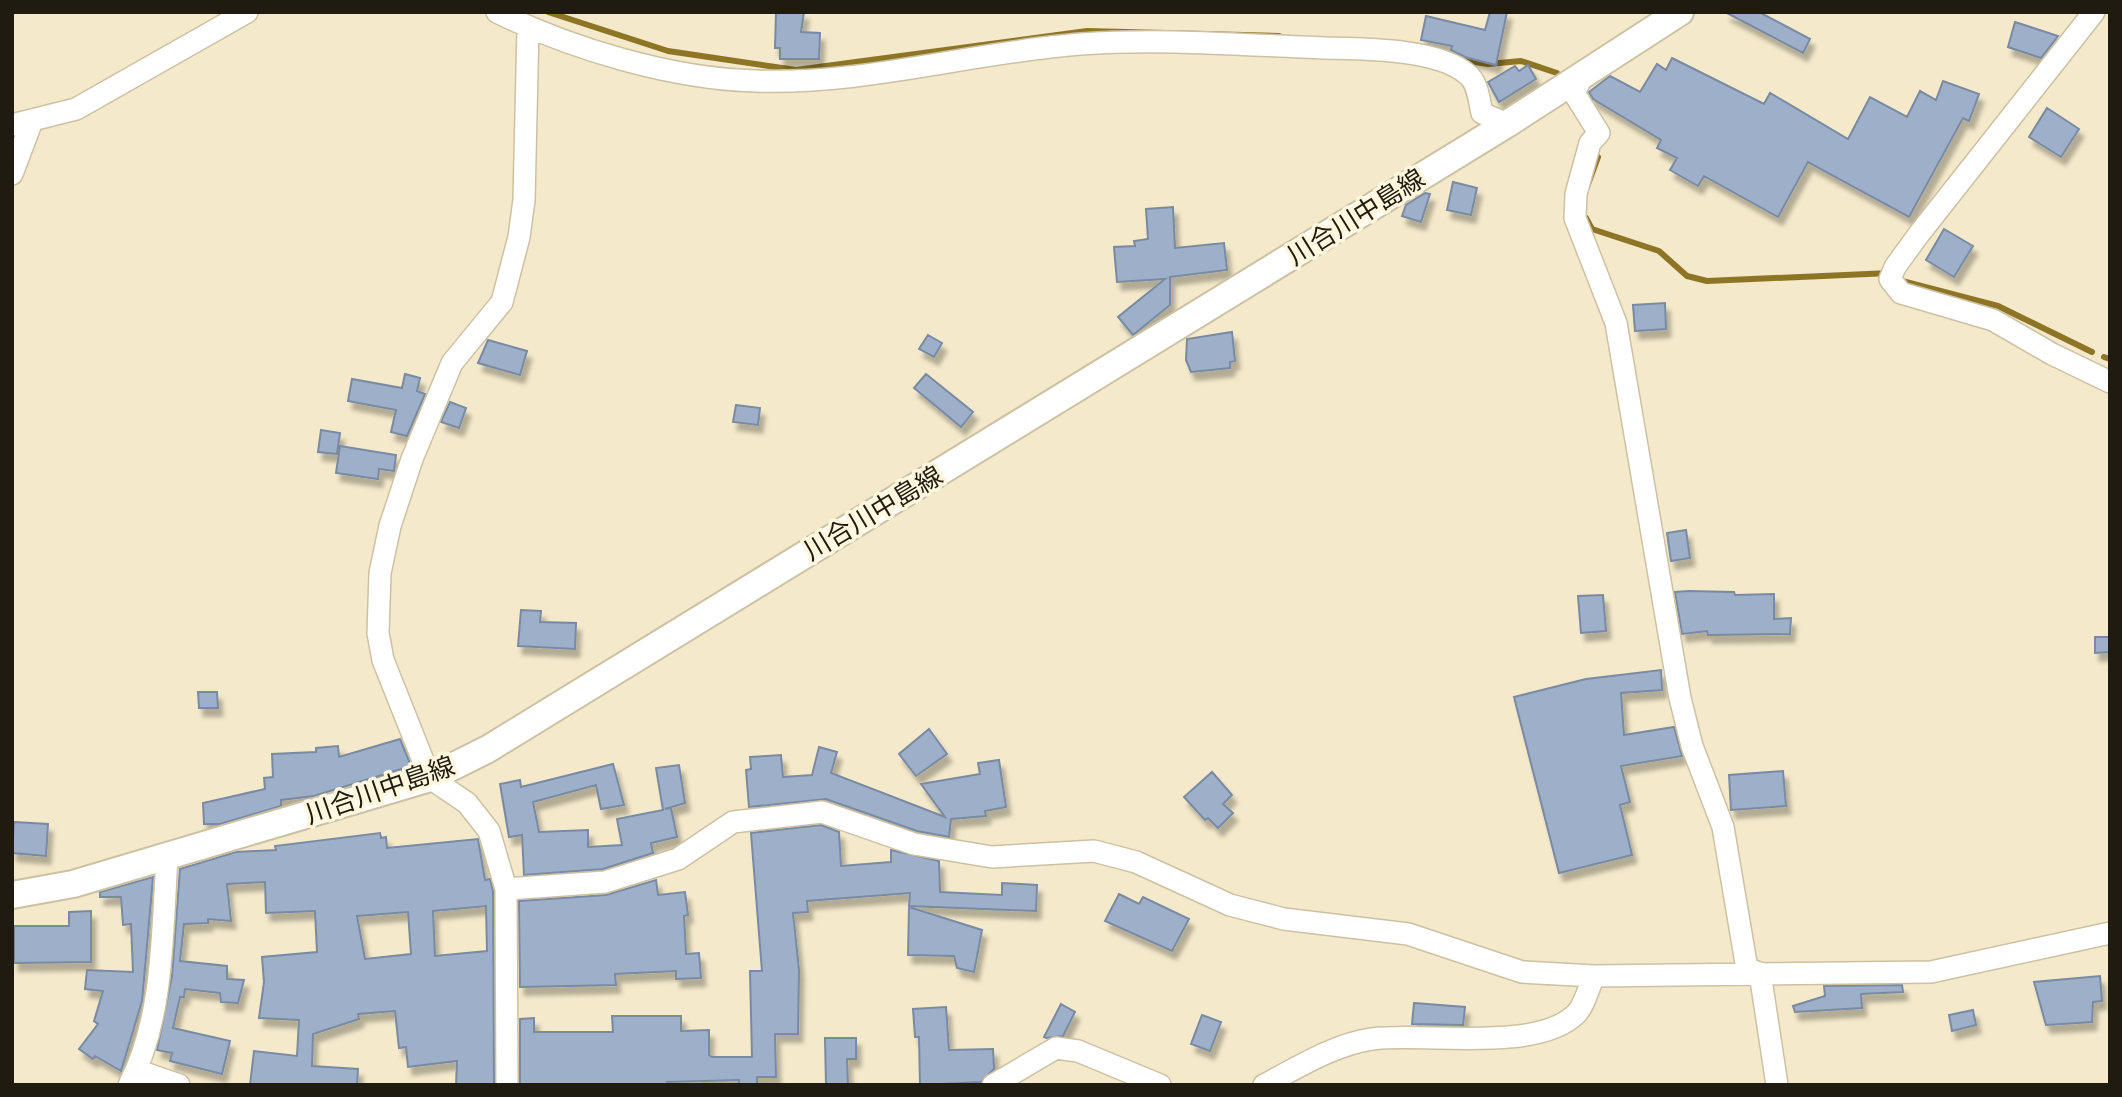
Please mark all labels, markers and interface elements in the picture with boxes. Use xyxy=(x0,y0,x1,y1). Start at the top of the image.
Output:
street label: 川合川中島線 xyxy=(1281,161,1431,273)
street label: 川合川中島線 xyxy=(797,458,949,568)
street label: 川合川中島線 xyxy=(301,749,459,831)

